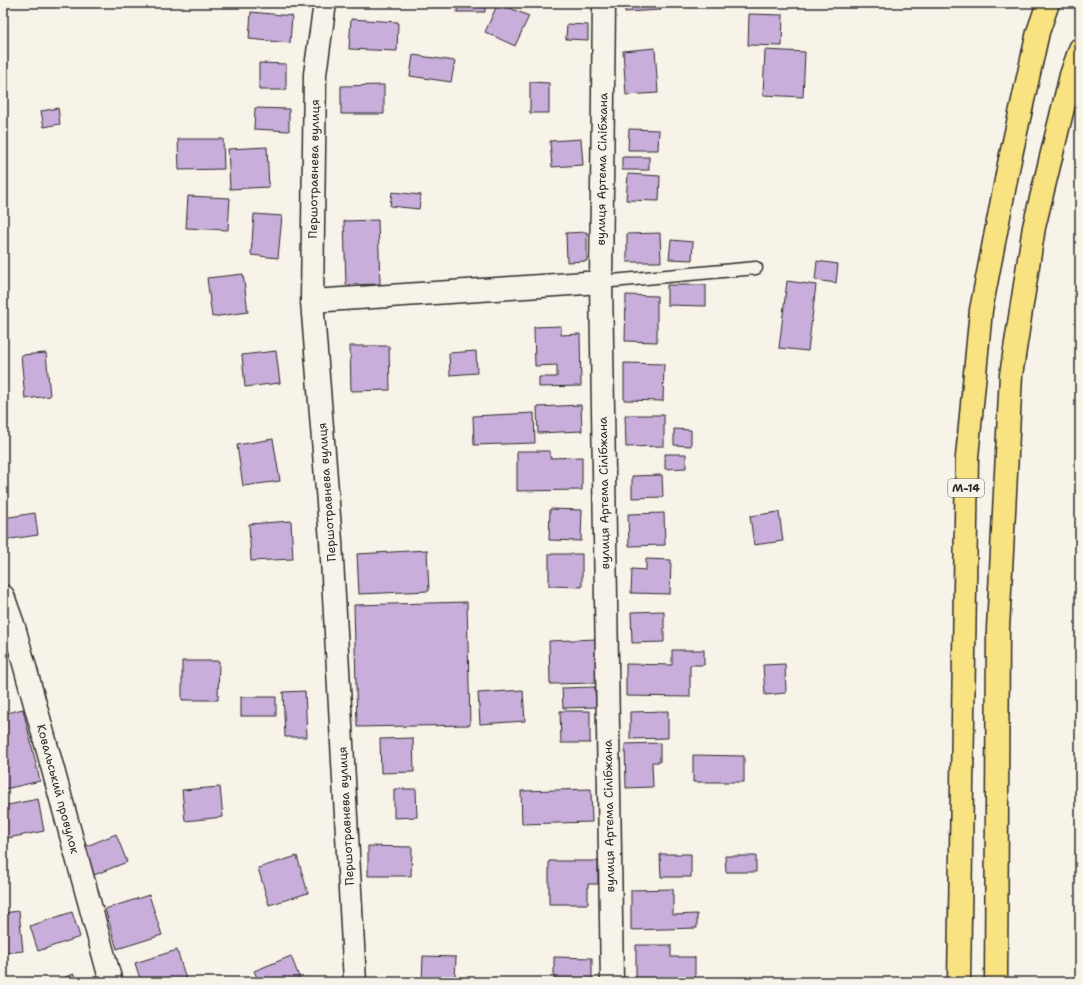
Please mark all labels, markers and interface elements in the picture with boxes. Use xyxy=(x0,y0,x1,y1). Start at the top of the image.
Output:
street label: вулиця Артема Сілібжана xyxy=(593,92,611,245)
street label: Першотравнева вулиця xyxy=(305,99,323,239)
street label: вулиця Артема Сілібжана xyxy=(595,416,613,569)
street label: Першотравнева вулиця xyxy=(314,422,340,562)
road number: М-14 xyxy=(948,479,984,497)
street label: Ковальський провулок xyxy=(33,722,83,856)
street label: вулиця Артема Сілібжана xyxy=(600,739,618,892)
street label: Першотравнева вулиця xyxy=(334,746,358,886)

